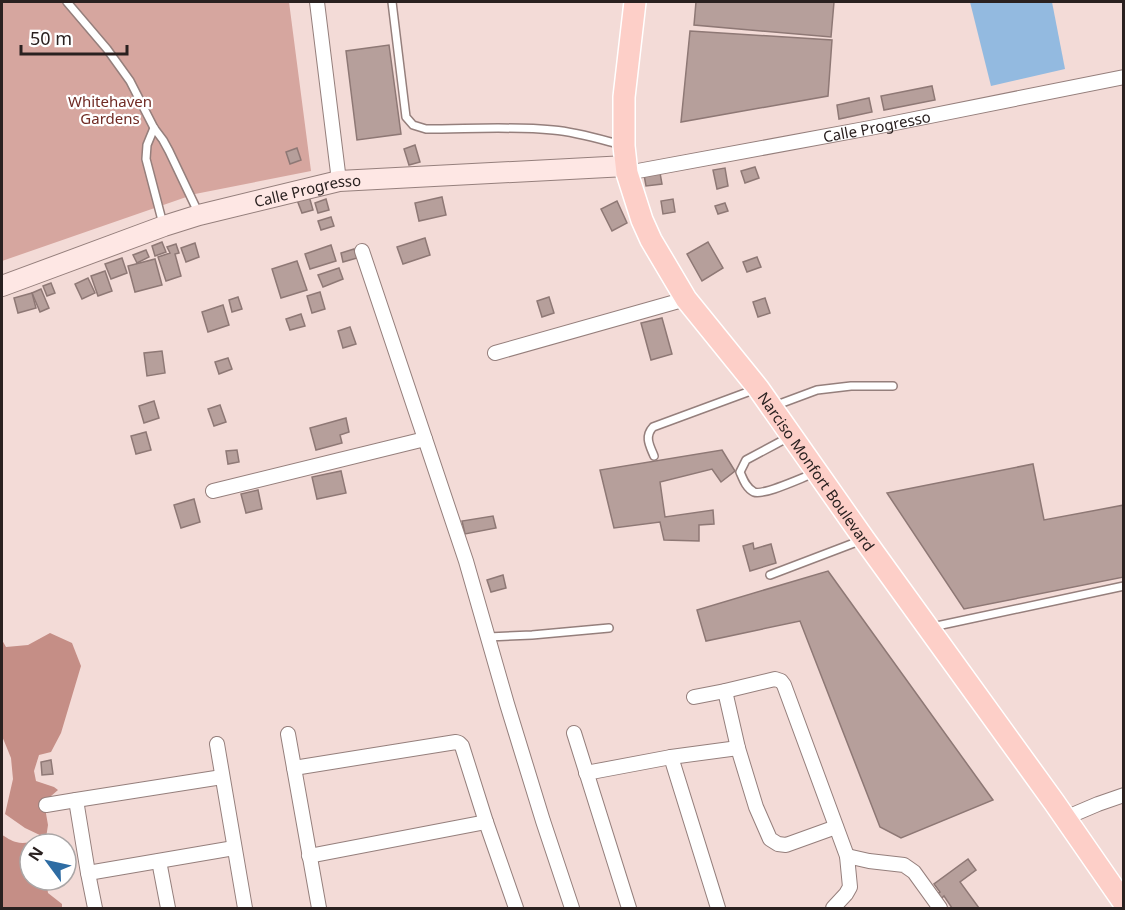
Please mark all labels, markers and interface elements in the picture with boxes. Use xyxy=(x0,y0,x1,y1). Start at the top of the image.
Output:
scale bar xyxy=(21,18,128,56)
text: 50 m xyxy=(30,26,72,50)
park label: Whitehaven Gardens xyxy=(68,91,152,128)
street label: Calle Progresso xyxy=(821,106,932,147)
street label: Calle Progresso xyxy=(252,170,362,211)
street label: Narciso Monfort Boulevard xyxy=(754,388,879,555)
north arrow xyxy=(18,832,78,892)
text: N xyxy=(23,842,48,865)

